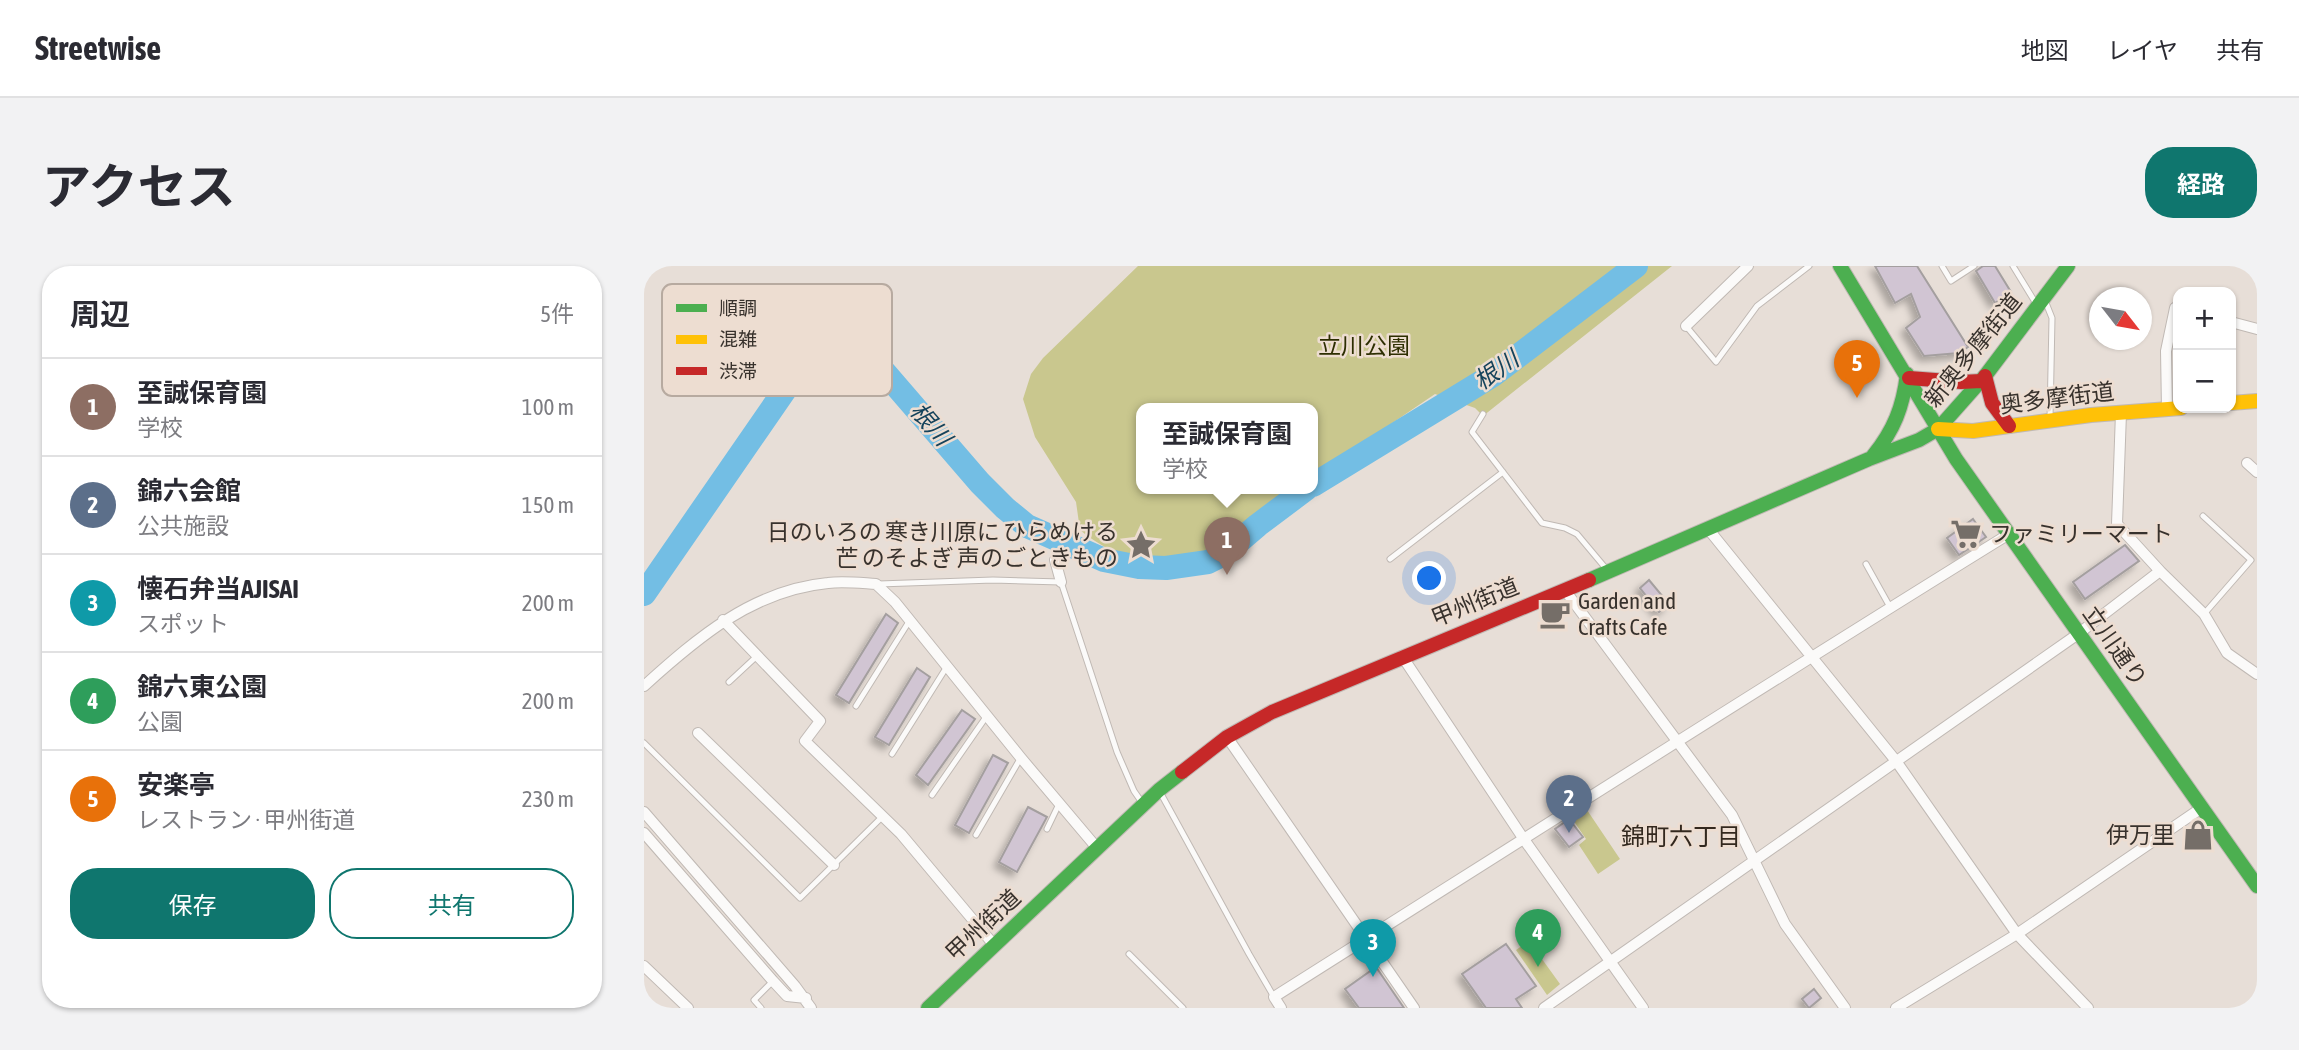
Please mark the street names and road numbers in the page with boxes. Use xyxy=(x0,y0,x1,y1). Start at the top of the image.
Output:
street label: 新奥多摩街道 xyxy=(1919,288,2027,412)
street label: 奥多摩街道 xyxy=(1998,378,2116,418)
street label: 甲州街道 xyxy=(1427,573,1523,631)
street label: 立川通り xyxy=(2078,601,2152,691)
street label: 甲州街道 xyxy=(940,884,1026,966)

